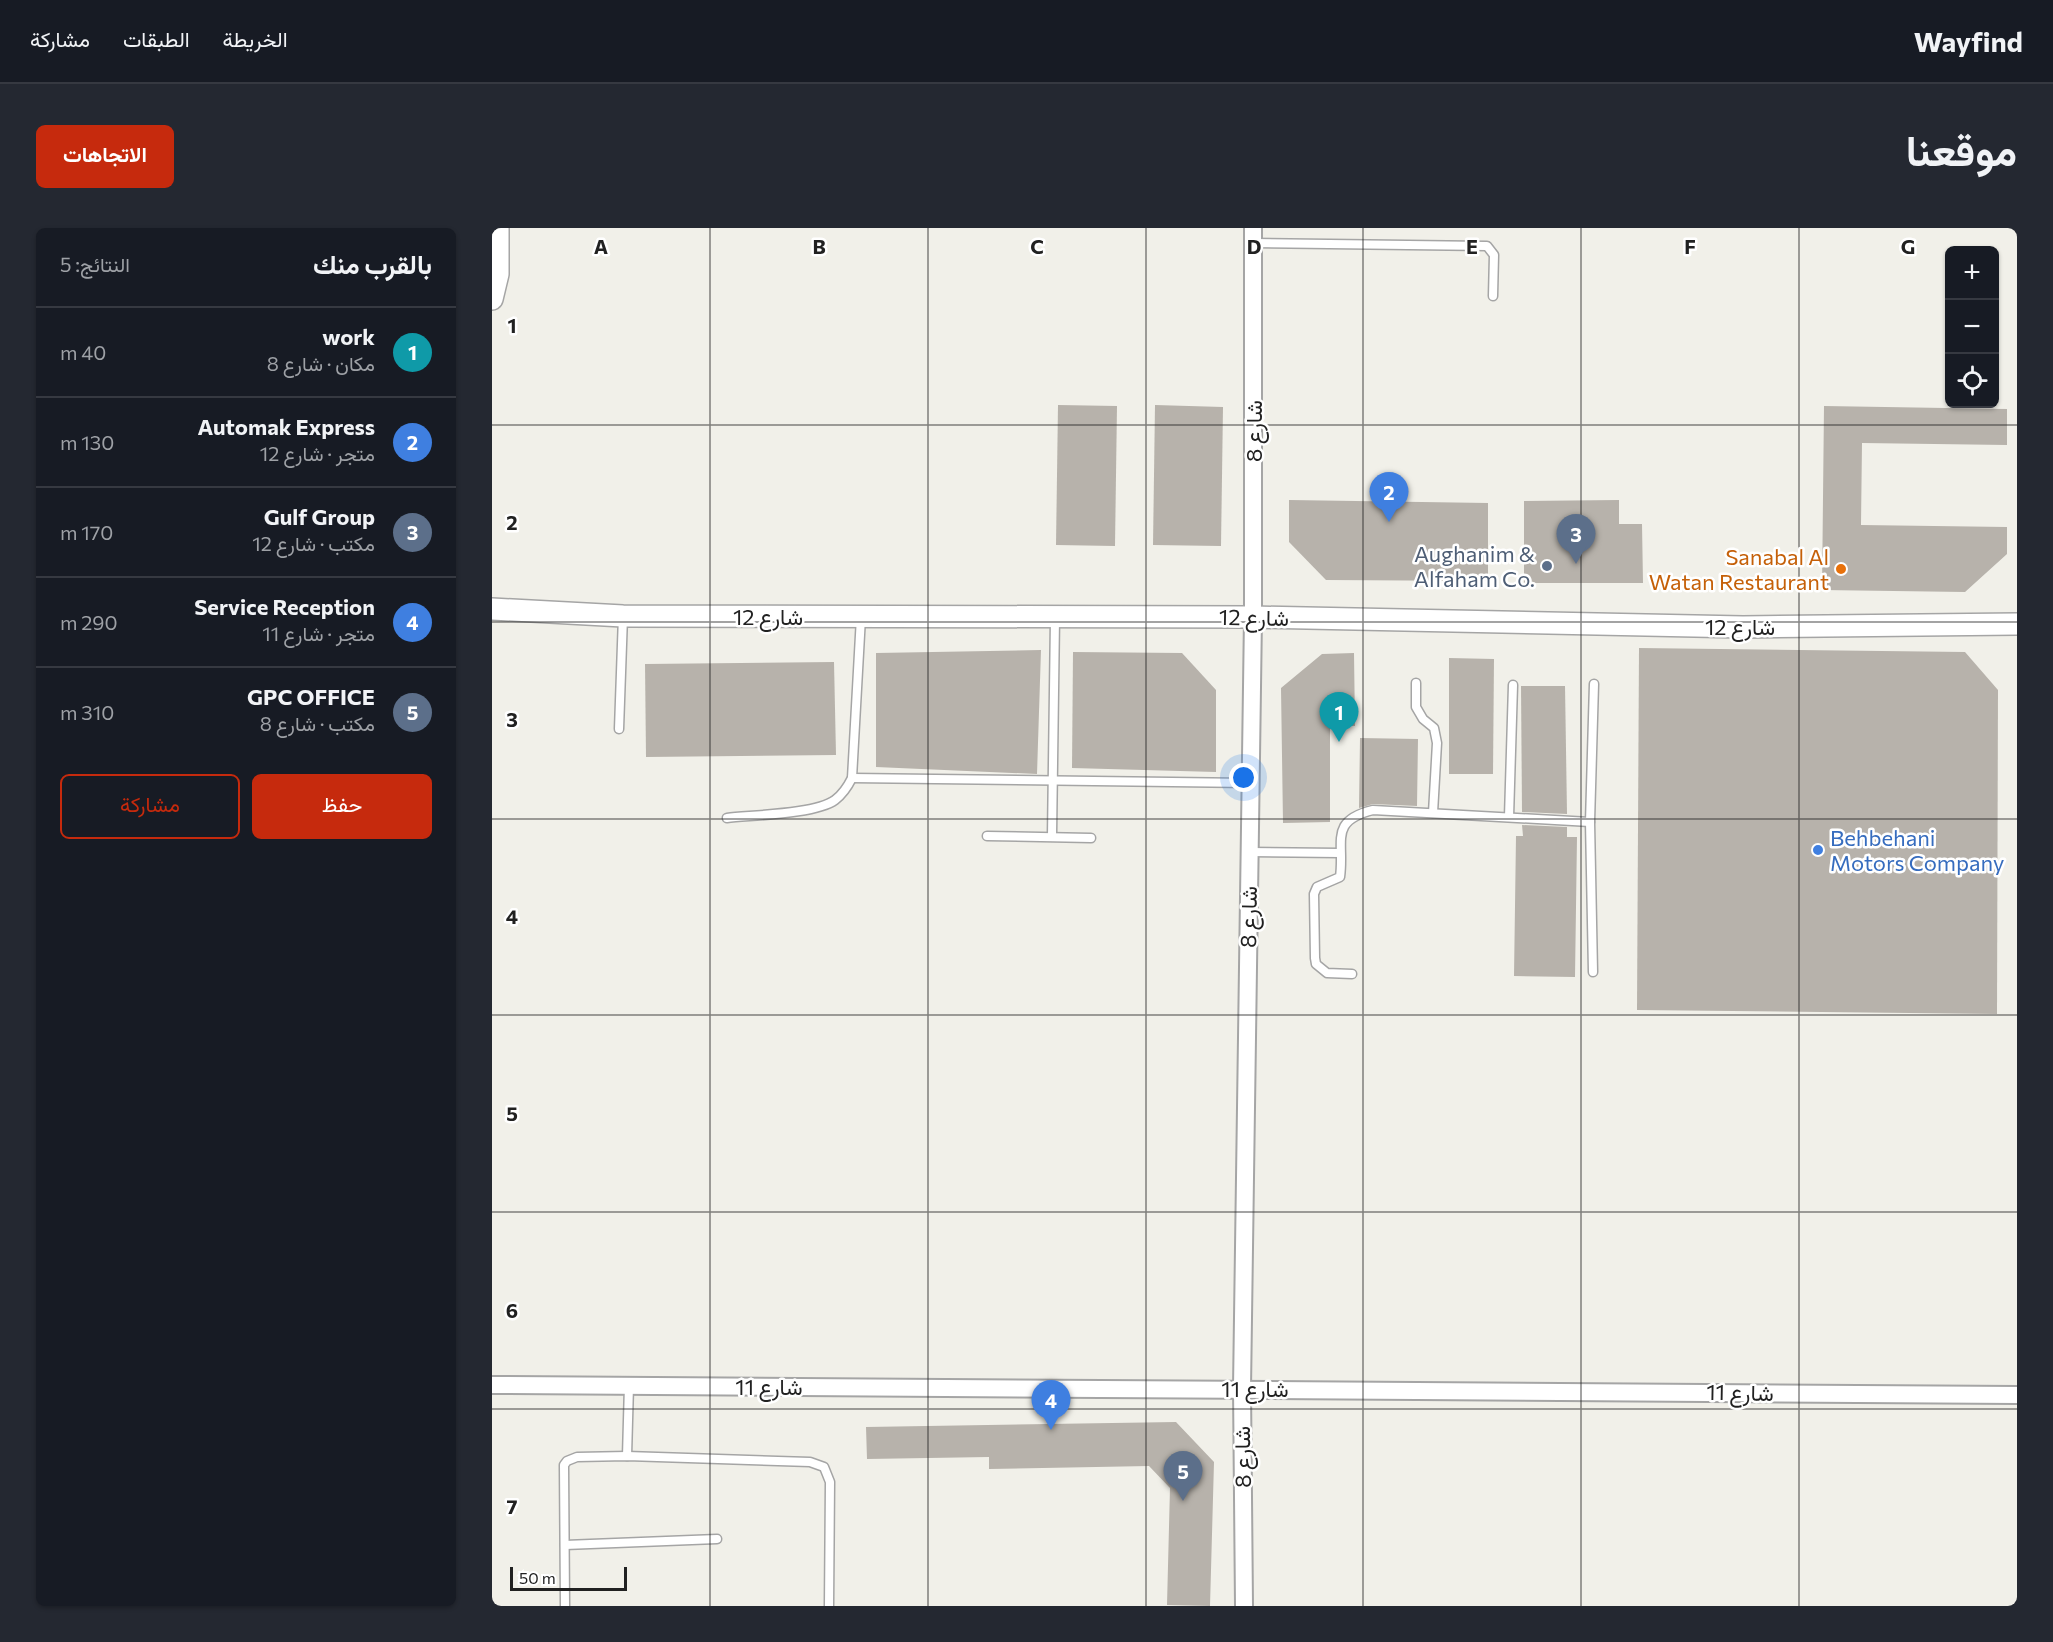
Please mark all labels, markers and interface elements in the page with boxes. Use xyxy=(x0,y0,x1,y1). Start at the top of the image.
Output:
text: Wayfind xyxy=(1914,24,2023,58)
text: مشاركة xyxy=(30,26,90,51)
text: الطبقات xyxy=(123,26,190,51)
text: الخريطة xyxy=(223,26,288,51)
text: موقعنا xyxy=(1906,123,2017,175)
button: الاتجاهات xyxy=(36,125,174,188)
text: A xyxy=(594,234,608,258)
text: B xyxy=(812,234,826,258)
text: C xyxy=(1030,234,1044,258)
text: D xyxy=(1247,234,1261,258)
text: E xyxy=(1466,234,1478,258)
text: F xyxy=(1684,234,1696,258)
text: G xyxy=(1901,234,1915,258)
map controls xyxy=(1945,246,1999,408)
button: + xyxy=(1945,246,1999,300)
text: بالقرب منك xyxy=(313,248,432,279)
text: النتائج: 5 xyxy=(60,252,130,276)
button: − xyxy=(1945,300,1999,354)
text: 1 xyxy=(507,313,517,337)
text: work xyxy=(322,323,375,350)
text: 40 m xyxy=(60,340,106,364)
text: 1 xyxy=(408,340,417,364)
text: مكان · شارع 8 xyxy=(267,351,375,375)
button: locate xyxy=(1945,354,1999,408)
street label: شارع 8 xyxy=(1240,400,1269,462)
text: Automak Express xyxy=(197,413,375,440)
text: 130 m xyxy=(60,430,114,454)
text: 2 xyxy=(407,430,418,454)
text: متجر · شارع 12 xyxy=(260,441,375,465)
pin: 2 xyxy=(1370,472,1408,522)
text: Gulf Group xyxy=(264,503,375,530)
text: 2 xyxy=(506,510,518,534)
pin: 3 xyxy=(1556,514,1596,564)
text: 170 m xyxy=(60,520,113,544)
text: 3 xyxy=(407,520,418,544)
text: مكتب · شارع 12 xyxy=(252,531,375,555)
place label: Aughanim & Alfaham Co. xyxy=(1414,540,1535,592)
place label: Sanabal Al Watan Restaurant xyxy=(1649,543,1829,595)
marker: Aughanim & Alfaham Co. xyxy=(1540,559,1554,573)
marker: Sanabal Al Watan Restaurant xyxy=(1834,562,1848,576)
text: Service Reception xyxy=(194,593,375,620)
street label: شارع 12 xyxy=(733,603,803,632)
street label: شارع 12 xyxy=(1219,603,1289,633)
text: 290 m xyxy=(60,610,118,634)
text: 4 xyxy=(406,610,419,634)
street label: شارع 12 xyxy=(1705,613,1775,642)
text: متجر · شارع 11 xyxy=(262,621,375,645)
text: GPC OFFICE xyxy=(247,683,375,710)
pin: 1 xyxy=(1320,692,1358,742)
text: 310 m xyxy=(60,700,114,724)
text: 5 xyxy=(407,700,418,724)
text: 3 xyxy=(506,707,518,731)
text: مكتب · شارع 8 xyxy=(260,711,375,735)
your location xyxy=(1229,763,1258,792)
button: مشاركة xyxy=(60,774,240,839)
button: حفظ xyxy=(252,774,432,839)
place label: Behbehani Motors Company xyxy=(1830,824,2004,876)
marker: Behbehani Motors Company xyxy=(1811,843,1825,857)
street label: شارع 8 xyxy=(1234,886,1264,948)
text: 4 xyxy=(506,904,518,928)
text: 5 xyxy=(506,1101,518,1125)
text: 6 xyxy=(506,1298,518,1322)
street label: شارع 11 xyxy=(735,1373,803,1402)
street label: شارع 11 xyxy=(1221,1375,1289,1404)
street label: شارع 11 xyxy=(1706,1378,1774,1408)
pin: 4 xyxy=(1032,1380,1070,1430)
street label: شارع 8 xyxy=(1228,1426,1258,1488)
pin: 5 xyxy=(1164,1452,1202,1501)
text: 7 xyxy=(507,1494,518,1518)
scale bar xyxy=(510,1564,627,1592)
text: 50 m xyxy=(519,1568,556,1587)

